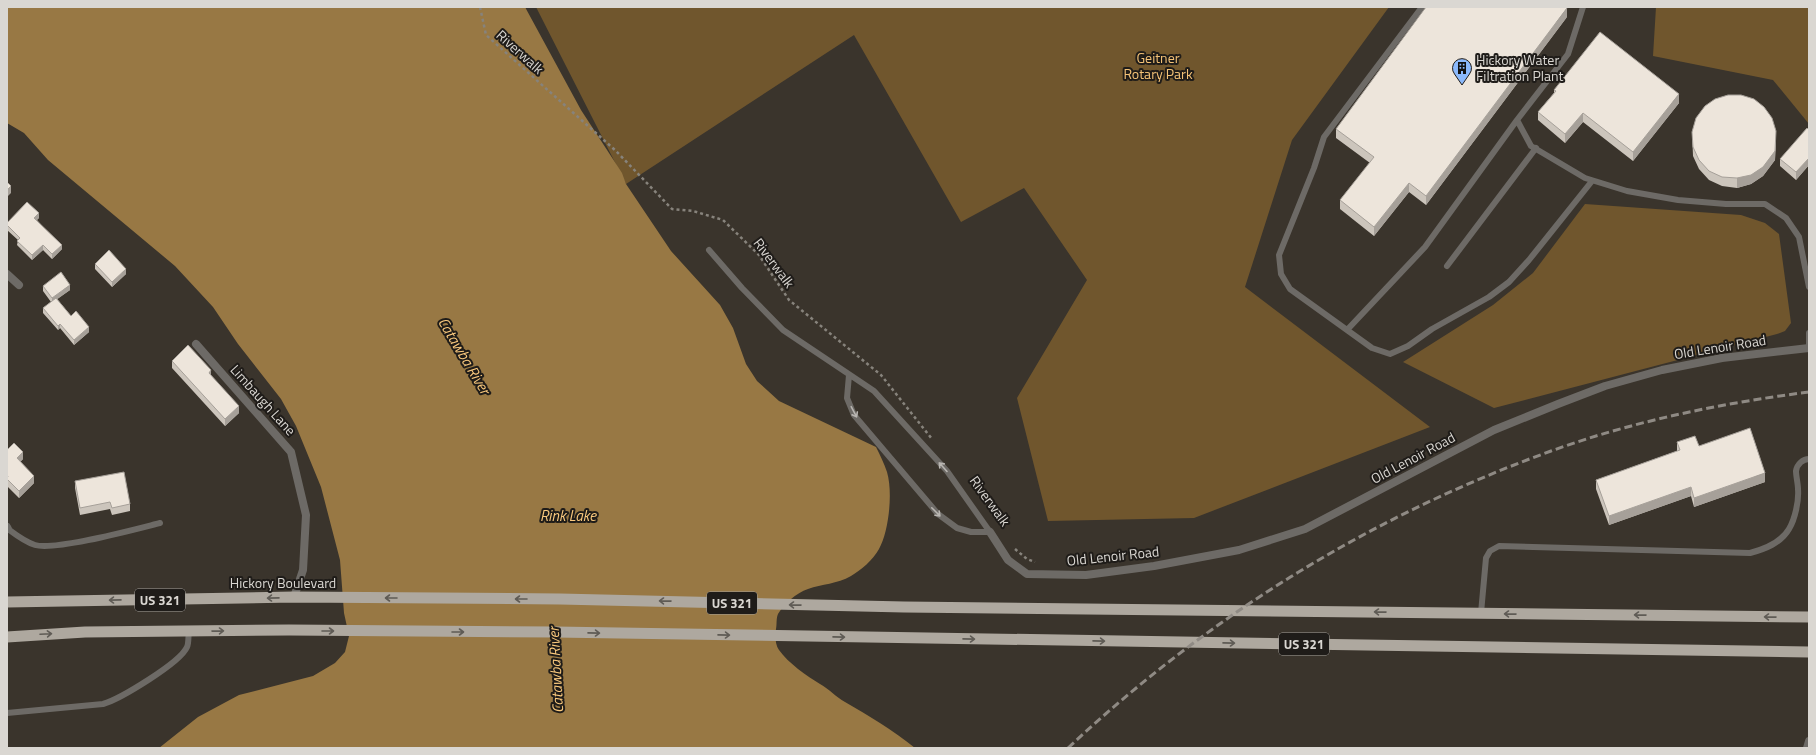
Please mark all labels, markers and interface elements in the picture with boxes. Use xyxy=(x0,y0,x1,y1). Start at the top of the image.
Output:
street label: Riverwalk xyxy=(492,24,549,79)
park label: Geitner Rotary Park xyxy=(1123,47,1193,84)
place label: Hickory Water Filtration Plant xyxy=(1476,49,1563,86)
building icon: Hickory Water Filtration Plant xyxy=(1451,57,1473,85)
street label: Riverwalk xyxy=(749,233,800,292)
water label: Catawba River xyxy=(432,313,498,401)
street label: Old Lenoir Road xyxy=(1672,329,1767,364)
street label: Limbaugh Lane xyxy=(226,359,301,440)
one-way arrow xyxy=(850,406,858,418)
street label: Old Lenoir Road xyxy=(1367,426,1459,489)
one-way arrow xyxy=(938,462,947,472)
street label: Riverwalk xyxy=(965,471,1016,530)
water label: Rink Lake xyxy=(540,504,597,527)
one-way arrow xyxy=(932,507,941,517)
street label: Old Lenoir Road xyxy=(1066,540,1160,571)
street label: Hickory Boulevard xyxy=(230,572,336,593)
road number: US 321 xyxy=(135,589,185,611)
road number: US 321 xyxy=(707,592,757,614)
one-way arrow xyxy=(267,594,280,602)
one-way arrow xyxy=(385,594,398,602)
one-way arrow xyxy=(515,595,528,603)
one-way arrow xyxy=(109,597,122,604)
one-way arrow xyxy=(659,598,672,605)
one-way arrow xyxy=(789,601,802,608)
one-way arrow xyxy=(1374,608,1387,616)
one-way arrow xyxy=(1504,610,1517,618)
one-way arrow xyxy=(1634,611,1647,619)
one-way arrow xyxy=(1764,613,1777,620)
water label: Catawba River xyxy=(542,624,569,714)
one-way arrow xyxy=(211,627,224,635)
one-way arrow xyxy=(321,627,334,635)
one-way arrow xyxy=(451,628,464,636)
one-way arrow xyxy=(587,629,600,637)
one-way arrow xyxy=(39,631,52,638)
one-way arrow xyxy=(717,631,730,639)
one-way arrow xyxy=(832,633,845,641)
road number: US 321 xyxy=(1279,633,1329,655)
one-way arrow xyxy=(962,635,975,643)
one-way arrow xyxy=(1092,637,1105,645)
one-way arrow xyxy=(1222,639,1235,647)

